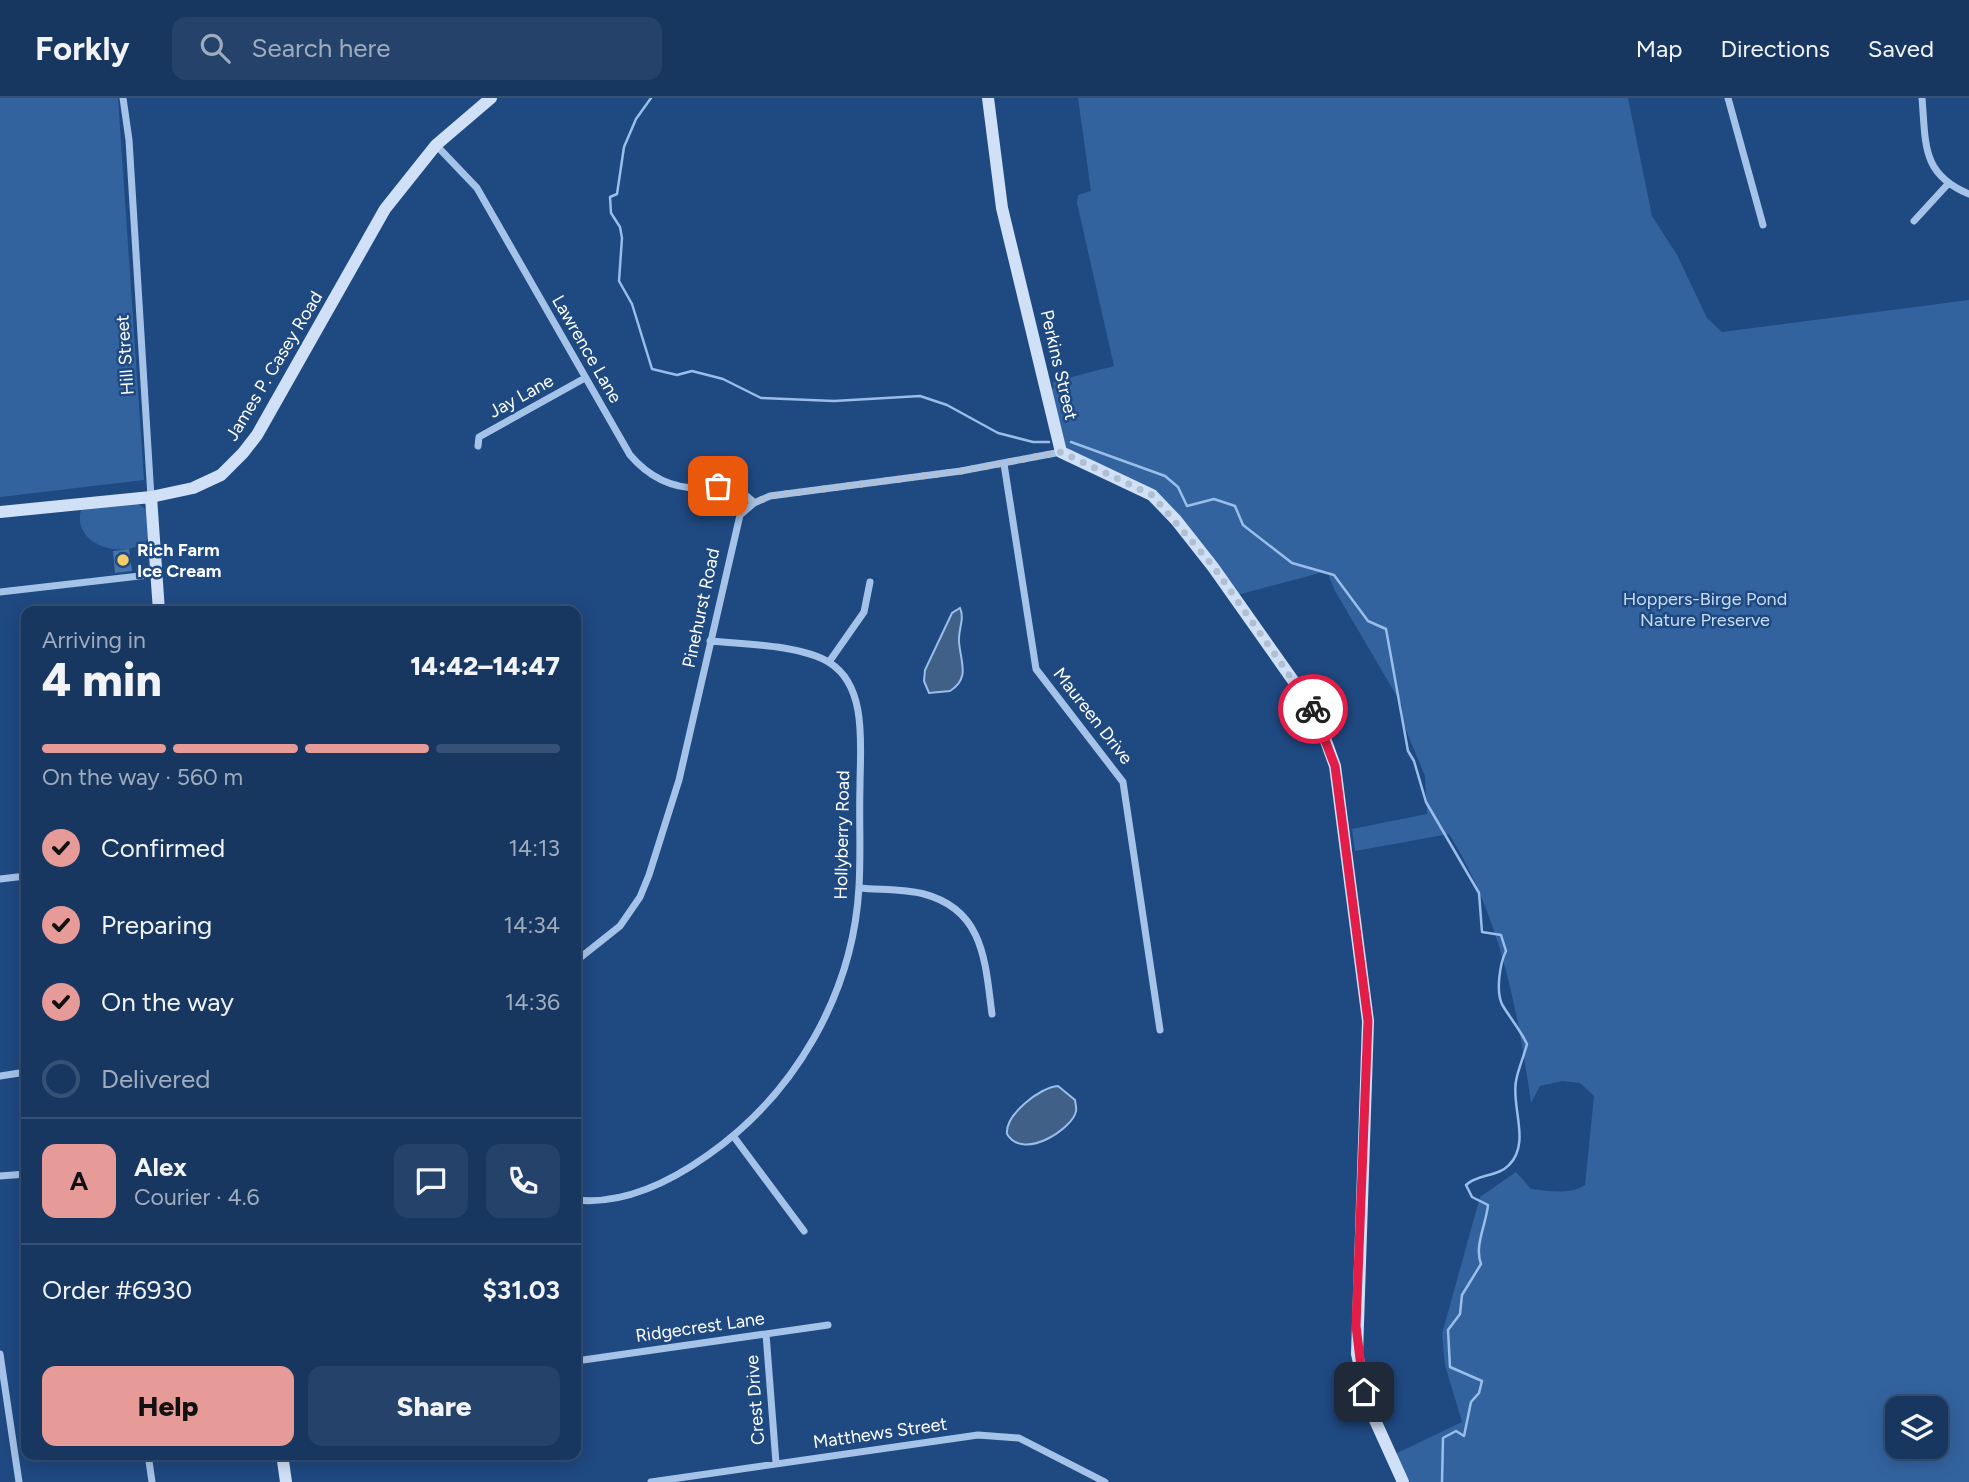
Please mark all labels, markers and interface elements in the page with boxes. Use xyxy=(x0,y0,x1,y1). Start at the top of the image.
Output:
search box xyxy=(172,17,662,80)
text: Forkly xyxy=(35,29,130,68)
icon: search xyxy=(196,29,234,67)
text: Search here xyxy=(252,32,390,64)
text: Map xyxy=(1636,34,1682,63)
text: Directions xyxy=(1720,34,1830,63)
text: Saved xyxy=(1868,34,1934,63)
street label: James P. Casey Road xyxy=(221,287,327,445)
street label: Lawrence Lane xyxy=(547,291,627,407)
street label: Perkins Street xyxy=(1036,308,1082,422)
street label: Hill Street xyxy=(111,314,139,396)
street label: Jay Lane xyxy=(485,369,557,423)
pin xyxy=(688,456,748,516)
icon: bag xyxy=(699,467,737,505)
place label: Rich Farm Ice Cream xyxy=(137,539,221,582)
street label: Pinehurst Road xyxy=(678,546,724,670)
marker: Rich Farm Ice Cream xyxy=(115,552,131,568)
park label: Hoppers-Birge Pond Nature Preserve xyxy=(1623,588,1787,631)
text: Arriving in xyxy=(42,626,146,654)
text: 14:42–14:47 xyxy=(410,650,560,682)
text: 4 min xyxy=(42,652,162,708)
street label: Maureen Drive xyxy=(1049,663,1138,769)
courier xyxy=(1278,674,1348,744)
icon: bike xyxy=(1294,690,1332,728)
text: On the way · 560 m xyxy=(42,763,243,791)
street label: Hollyberry Road xyxy=(830,770,854,900)
icon: check xyxy=(42,829,80,867)
text: Confirmed xyxy=(101,832,225,864)
text: 14:13 xyxy=(508,834,560,862)
icon: check xyxy=(42,906,80,944)
text: Preparing xyxy=(101,909,212,941)
text: 14:34 xyxy=(504,911,560,939)
icon: check xyxy=(42,983,80,1021)
text: On the way xyxy=(101,986,234,1018)
text: 14:36 xyxy=(505,988,560,1016)
text: Delivered xyxy=(101,1063,210,1095)
button: chat xyxy=(394,1144,468,1218)
button: phone xyxy=(486,1144,560,1218)
text: Alex xyxy=(134,1151,187,1183)
text: A xyxy=(70,1165,88,1197)
text: Courier · 4.6 xyxy=(134,1183,260,1211)
text: Order #6930 xyxy=(42,1274,192,1306)
text: $31.03 xyxy=(482,1274,560,1306)
street label: Ridgecrest Lane xyxy=(634,1307,766,1347)
street label: Crest Drive xyxy=(741,1354,769,1446)
pin xyxy=(1334,1362,1394,1422)
button: Help xyxy=(42,1366,294,1446)
button: Share xyxy=(308,1366,560,1446)
icon: home xyxy=(1345,1373,1383,1411)
map controls xyxy=(1885,1396,1948,1459)
button: layers xyxy=(1885,1396,1948,1459)
street label: Matthews Street xyxy=(812,1413,949,1453)

